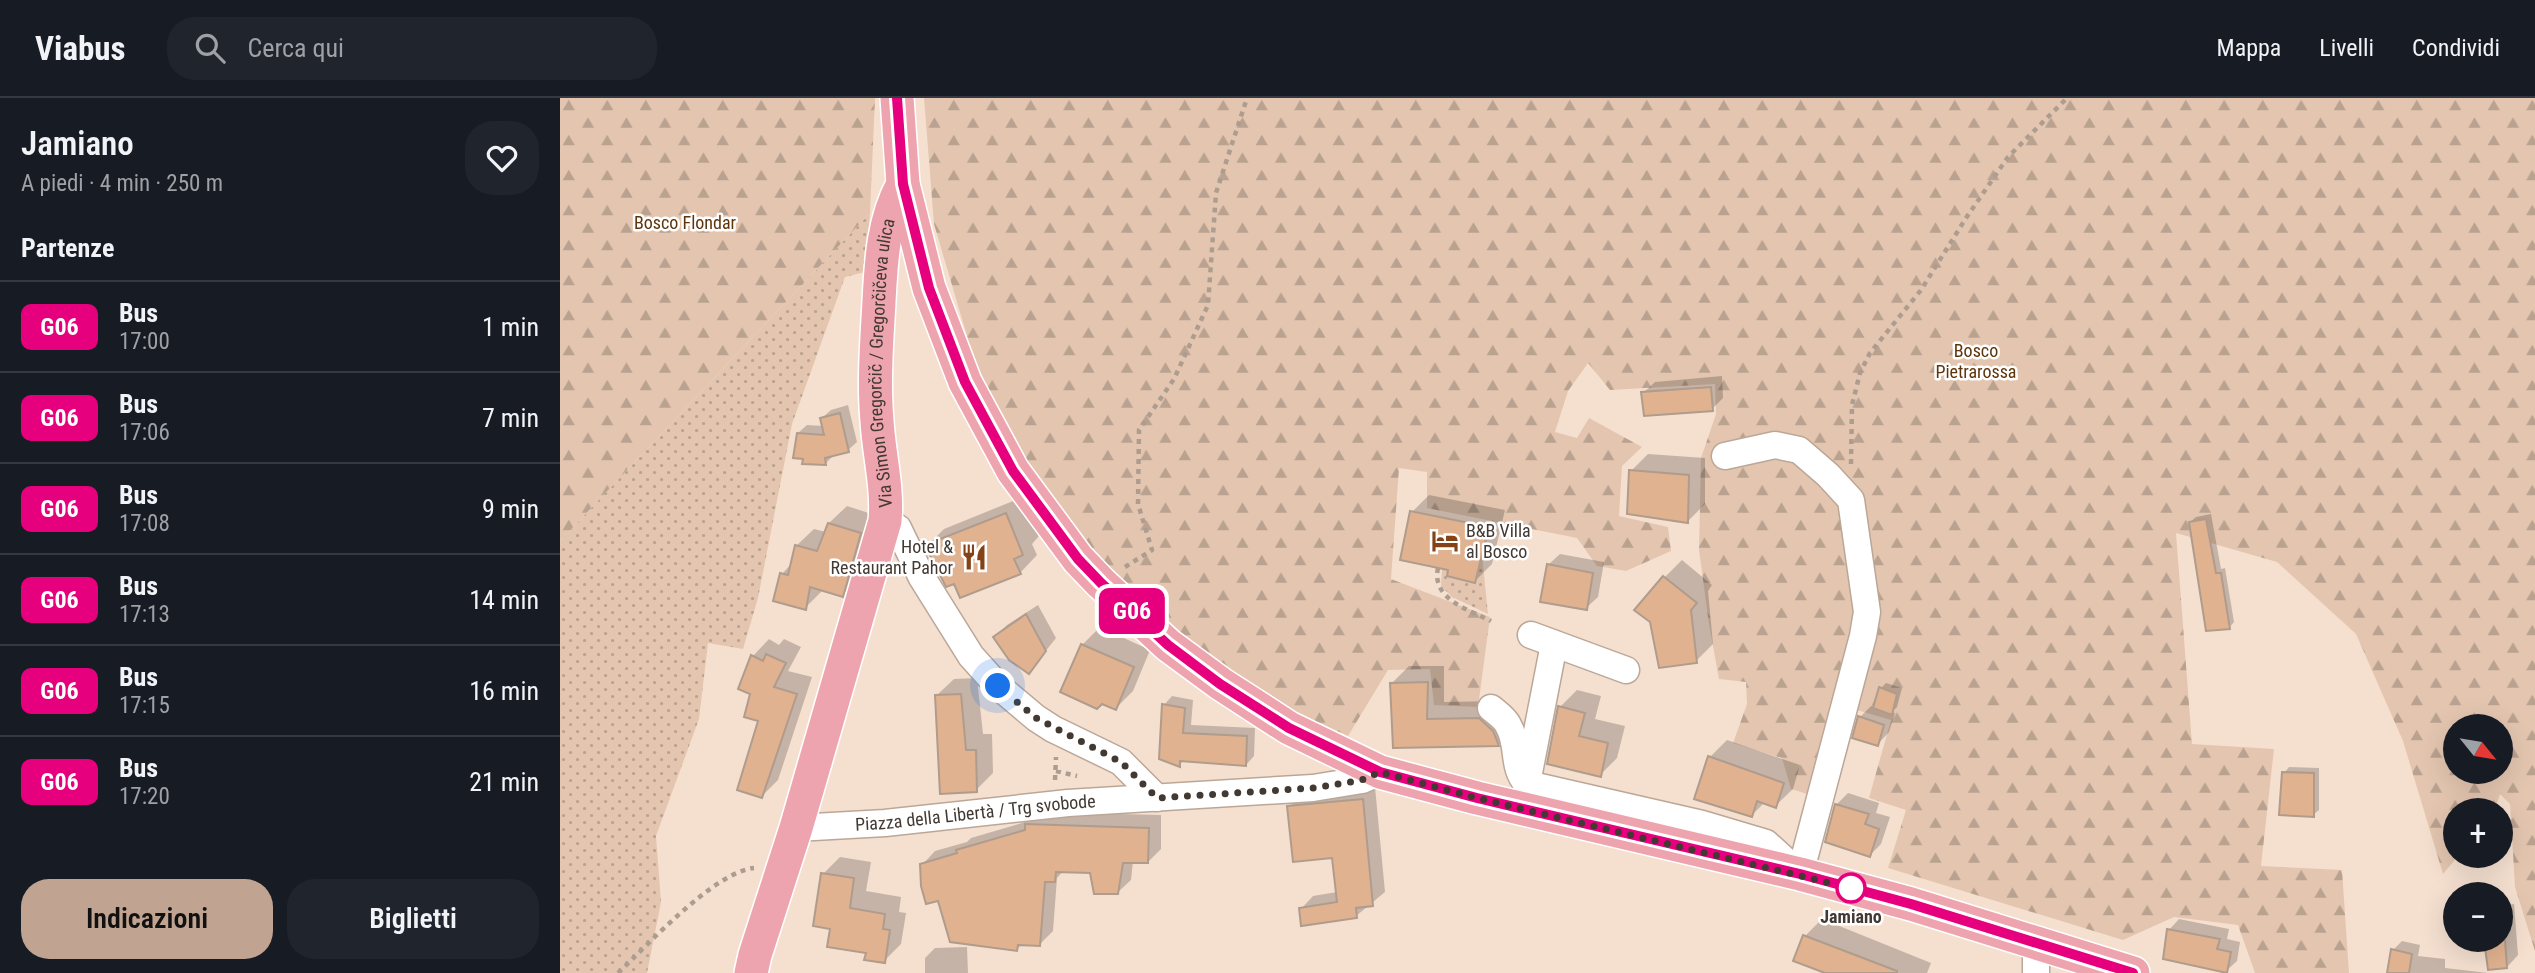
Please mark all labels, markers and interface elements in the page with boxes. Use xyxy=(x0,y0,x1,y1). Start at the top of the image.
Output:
search box xyxy=(167,17,657,80)
text: Viabus xyxy=(35,29,125,68)
icon: search xyxy=(191,29,229,67)
text: Cerca qui xyxy=(247,33,344,63)
text: Mappa xyxy=(2217,34,2281,62)
text: Livelli xyxy=(2319,34,2374,62)
text: Condividi xyxy=(2412,34,2500,62)
button: heart xyxy=(465,121,539,195)
text: Jamiano xyxy=(21,124,134,163)
text: A piedi · 4 min · 250 m xyxy=(21,170,223,197)
park label: Bosco Flondar xyxy=(634,212,737,233)
street label: Via Simon Gregorčič / Gregorčičeva ulica xyxy=(864,216,899,508)
text: Partenze xyxy=(21,233,114,263)
text: Bus xyxy=(119,298,158,328)
text: 1 min xyxy=(482,312,539,342)
text: G06 xyxy=(40,313,79,341)
text: 17:00 xyxy=(119,328,170,355)
park label: Bosco Pietrarossa xyxy=(1935,340,2017,382)
text: Bus xyxy=(119,389,158,419)
text: 7 min xyxy=(482,403,539,433)
text: G06 xyxy=(40,404,79,432)
text: 17:06 xyxy=(119,419,170,446)
text: Bus xyxy=(119,480,158,510)
text: 9 min xyxy=(482,494,539,524)
text: G06 xyxy=(40,495,79,523)
text: 17:08 xyxy=(119,510,170,537)
place label: B&B Villa al Bosco xyxy=(1466,520,1531,562)
hotel icon: B&B Villa al Bosco xyxy=(1430,526,1460,556)
place label: Hotel & Restaurant Pahor xyxy=(831,536,954,578)
restaurant icon: Hotel & Restaurant Pahor xyxy=(959,542,989,572)
text: Bus xyxy=(119,571,158,601)
text: 14 min xyxy=(469,585,539,615)
text: G06 xyxy=(40,586,79,614)
line badge: G06 xyxy=(1092,588,1172,634)
text: G06 xyxy=(1113,597,1151,625)
text: 17:13 xyxy=(119,601,170,628)
text: Bus xyxy=(119,662,158,692)
your location xyxy=(980,668,1015,703)
text: 16 min xyxy=(469,676,539,706)
text: G06 xyxy=(40,677,79,705)
text: 17:15 xyxy=(119,692,170,719)
north arrow xyxy=(2443,714,2513,784)
map controls xyxy=(2443,714,2513,952)
text: Bus xyxy=(119,753,158,783)
text: 21 min xyxy=(469,767,539,797)
text: G06 xyxy=(40,768,79,796)
text: 17:20 xyxy=(119,783,170,810)
street label: Piazza della Libertà / Trg svobode xyxy=(855,790,1096,835)
button: + xyxy=(2443,798,2513,868)
marker: Jamiano xyxy=(1836,873,1866,903)
button: Indicazioni xyxy=(21,879,273,959)
button: Biglietti xyxy=(287,879,539,959)
button: − xyxy=(2443,882,2513,952)
place label: Jamiano xyxy=(1820,906,1882,927)

